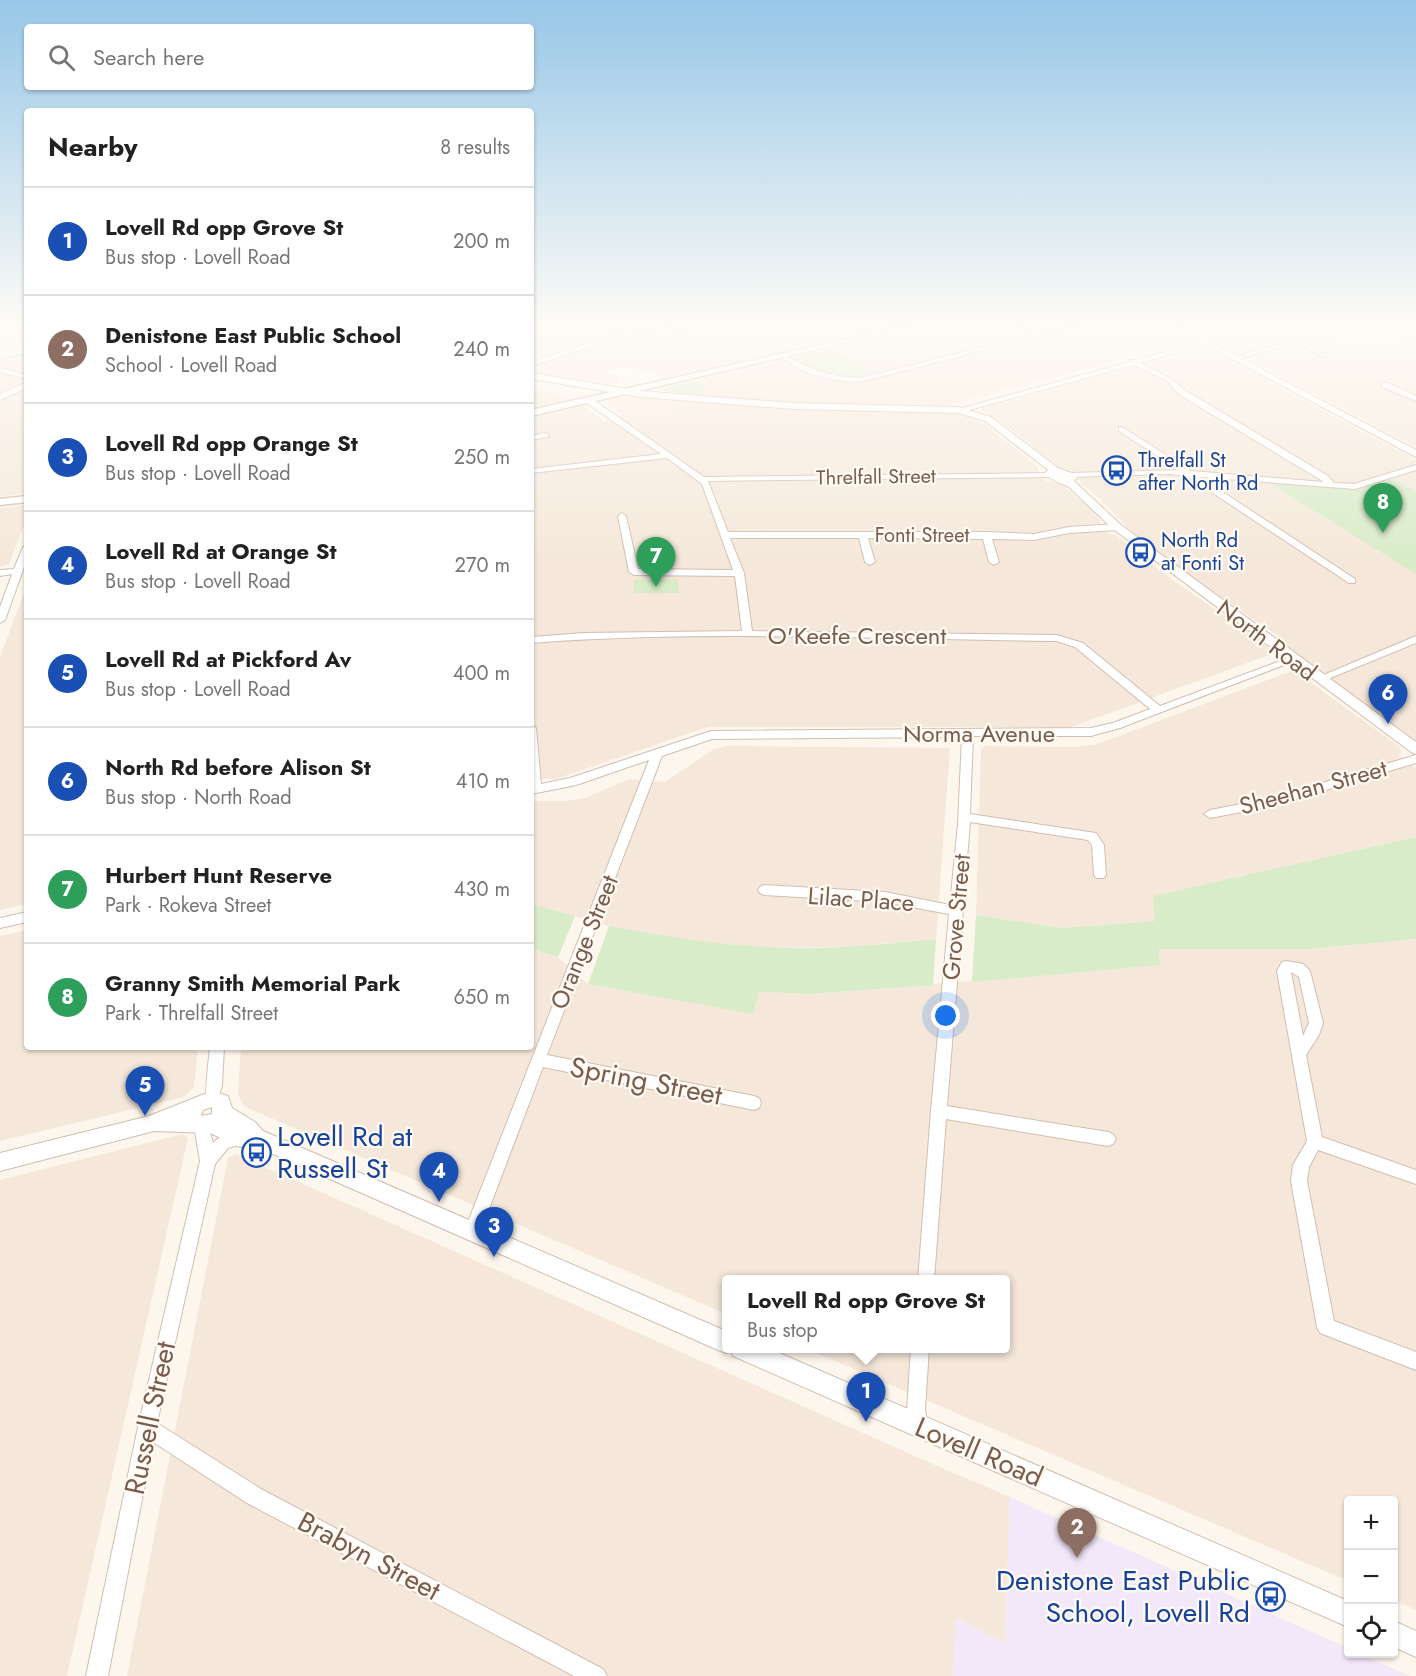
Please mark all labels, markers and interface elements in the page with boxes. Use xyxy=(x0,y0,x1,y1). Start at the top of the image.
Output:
search box xyxy=(24,24,534,90)
icon: search xyxy=(45,41,78,74)
text: Search here xyxy=(93,41,204,73)
text: Nearby xyxy=(48,128,137,166)
text: 8 results xyxy=(440,133,510,162)
text: Lovell Rd opp Grove St xyxy=(105,211,343,243)
text: 1 xyxy=(62,227,73,256)
text: 200 m xyxy=(453,227,510,256)
text: Bus stop · Lovell Road xyxy=(105,243,291,272)
text: Denistone East Public School xyxy=(105,319,401,351)
text: 2 xyxy=(61,335,74,364)
text: 240 m xyxy=(453,335,510,364)
text: School · Lovell Road xyxy=(105,351,277,380)
text: Lovell Rd opp Orange St xyxy=(105,427,358,459)
text: 3 xyxy=(61,443,74,472)
text: 250 m xyxy=(454,443,510,472)
place label: Threlfall St after North Rd xyxy=(1138,446,1258,498)
bus stop icon: Threlfall St after North Rd xyxy=(1101,455,1133,487)
text: Bus stop · Lovell Road xyxy=(105,459,291,488)
street label: Threlfall Street xyxy=(816,461,936,493)
pin: 8 xyxy=(1364,484,1402,533)
street label: Fonti Street xyxy=(875,521,969,550)
place label: North Rd at Fonti St xyxy=(1161,526,1244,578)
text: Lovell Rd at Orange St xyxy=(105,535,336,567)
bus stop icon: North Rd at Fonti St xyxy=(1124,536,1156,568)
pin: 7 xyxy=(636,538,676,587)
text: 4 xyxy=(61,551,74,580)
text: 270 m xyxy=(455,551,510,580)
text: Bus stop · Lovell Road xyxy=(105,567,291,596)
street label: North Road xyxy=(1210,591,1324,689)
street label: O'Keefe Crescent xyxy=(768,618,946,653)
text: Lovell Rd at Pickford Av xyxy=(105,643,351,675)
text: 5 xyxy=(61,659,74,688)
text: 400 m xyxy=(453,659,510,688)
pin: 6 xyxy=(1368,674,1408,724)
text: Bus stop · Lovell Road xyxy=(105,675,291,704)
street label: Norma Avenue xyxy=(903,716,1055,751)
street label: Sheehan Street xyxy=(1235,750,1391,824)
text: North Rd before Alison St xyxy=(105,751,371,783)
text: 6 xyxy=(61,767,74,796)
text: 410 m xyxy=(456,767,510,796)
text: Bus stop · North Road xyxy=(105,783,292,812)
street label: Grove Street xyxy=(933,852,979,981)
text: Hurbert Hunt Reserve xyxy=(105,859,332,891)
street label: Orange Street xyxy=(541,869,627,1014)
text: 7 xyxy=(61,875,74,904)
text: 430 m xyxy=(454,875,510,904)
street label: Lilac Place xyxy=(806,878,916,920)
text: Park · Rokeva Street xyxy=(105,891,271,920)
text: Granny Smith Memorial Park xyxy=(105,967,400,999)
text: 8 xyxy=(61,983,74,1012)
text: 650 m xyxy=(454,983,510,1012)
text: Park · Threlfall Street xyxy=(105,999,278,1028)
your location xyxy=(931,1001,960,1030)
street label: Spring Street xyxy=(566,1046,726,1116)
pin: 5 xyxy=(126,1066,164,1116)
place label: Lovell Rd at Russell St xyxy=(277,1116,413,1189)
bus stop icon: Lovell Rd at Russell St xyxy=(240,1136,272,1168)
pin: 4 xyxy=(420,1152,458,1202)
pin: 3 xyxy=(474,1208,514,1257)
popup xyxy=(722,1275,1010,1353)
text: Lovell Rd opp Grove St xyxy=(747,1284,985,1316)
text: Bus stop xyxy=(747,1316,818,1345)
street label: Russell Street xyxy=(114,1337,186,1498)
pin: 1 xyxy=(846,1372,886,1422)
street label: Lovell Road xyxy=(909,1407,1049,1497)
map controls xyxy=(1344,1496,1398,1658)
button: + xyxy=(1344,1496,1398,1550)
street label: Brabyn Street xyxy=(290,1501,448,1611)
pin: 2 xyxy=(1058,1508,1096,1558)
button: − xyxy=(1344,1550,1398,1604)
place label: Denistone East Public School, Lovell Rd xyxy=(996,1560,1250,1633)
bus stop icon: Denistone East Public School, Lovell Rd xyxy=(1255,1580,1287,1612)
button: locate xyxy=(1344,1604,1398,1658)

